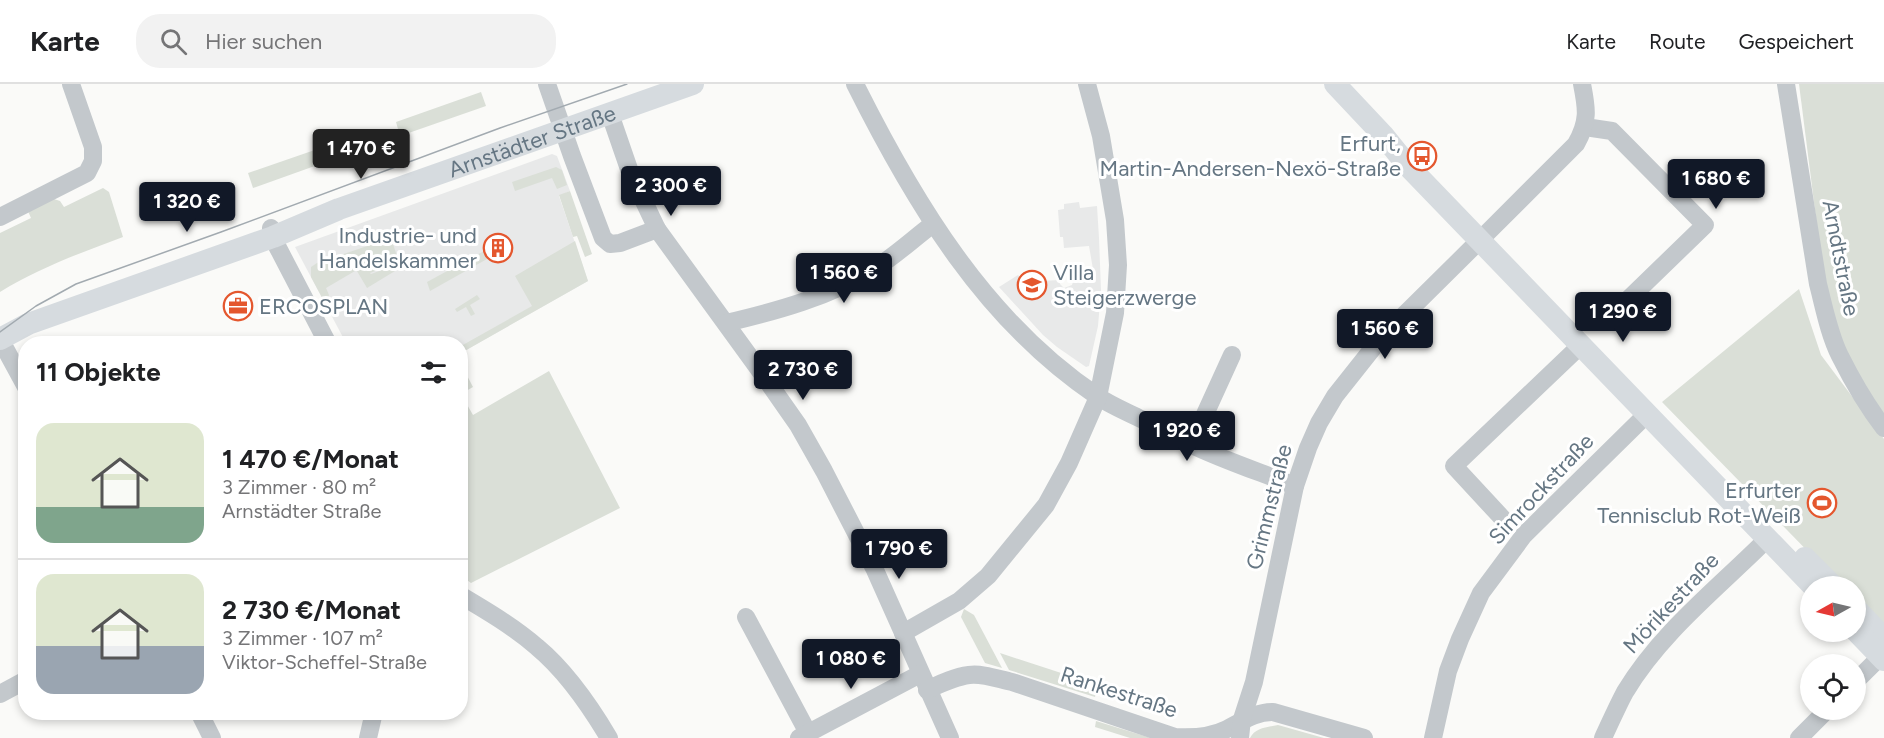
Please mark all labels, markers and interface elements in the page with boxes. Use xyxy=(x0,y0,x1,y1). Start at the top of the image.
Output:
search box xyxy=(136,14,556,68)
text: Karte xyxy=(30,24,100,58)
icon: search xyxy=(157,25,190,58)
text: Hier suchen xyxy=(205,28,322,55)
text: Karte xyxy=(1566,29,1616,54)
text: Route xyxy=(1649,29,1705,54)
text: Gespeichert xyxy=(1738,29,1854,54)
street label: Arnstädter Straße xyxy=(445,99,619,183)
pin: 1 470 € xyxy=(306,129,416,180)
place label: Erfurt, Martin-Andersen-Nexö-Straße xyxy=(1100,130,1401,182)
text: 1 470 € xyxy=(327,136,395,160)
bus stop icon: Erfurt, Martin-Andersen-Nexö-Straße xyxy=(1406,140,1438,172)
pin: 1 680 € xyxy=(1661,159,1771,210)
pin: 2 300 € xyxy=(616,166,726,217)
text: 1 680 € xyxy=(1682,166,1750,190)
text: 2 300 € xyxy=(635,173,707,197)
pin: 1 320 € xyxy=(132,182,242,233)
text: 1 320 € xyxy=(153,189,221,213)
street label: Arndtstraße xyxy=(1817,198,1865,318)
place label: Industrie- und Handelskammer xyxy=(318,222,478,274)
building icon: Industrie- und Handelskammer xyxy=(482,232,514,264)
pin: 1 560 € xyxy=(789,253,899,304)
place label: Villa Steigerzwerge xyxy=(1053,259,1196,311)
text: 1 560 € xyxy=(810,260,878,284)
school or university icon: Villa Steigerzwerge xyxy=(1016,269,1048,301)
office icon: ERCOSPLAN xyxy=(222,290,254,322)
pin: 1 290 € xyxy=(1568,292,1678,343)
place label: ERCOSPLAN xyxy=(259,293,388,320)
text: 1 290 € xyxy=(1589,299,1657,323)
pin: 1 560 € xyxy=(1330,309,1440,360)
text: 1 560 € xyxy=(1351,316,1419,340)
pin: 2 730 € xyxy=(748,350,858,401)
text: 11 Objekte xyxy=(36,356,161,388)
icon: filters xyxy=(417,356,450,389)
text: 2 730 € xyxy=(768,357,838,381)
pin: 1 920 € xyxy=(1132,411,1242,462)
text: 1 920 € xyxy=(1153,418,1221,442)
street label: Simrockstraße xyxy=(1483,428,1599,550)
street label: Grimmstraße xyxy=(1240,441,1298,573)
text: 1 470 €/Monat xyxy=(222,443,399,475)
icon: home xyxy=(84,447,156,519)
text: 3 Zimmer · 80 m² xyxy=(222,475,376,499)
place label: Erfurter Tennisclub Rot-Weiß xyxy=(1597,477,1802,529)
sports icon: Erfurter Tennisclub Rot-Weiß xyxy=(1806,487,1838,519)
text: Arnstädter Straße xyxy=(222,499,381,523)
pin: 1 790 € xyxy=(844,529,954,580)
text: 1 790 € xyxy=(865,536,933,560)
street label: Mörikestraße xyxy=(1617,547,1725,659)
north arrow xyxy=(1800,576,1866,642)
map controls xyxy=(1800,576,1866,720)
text: 2 730 €/Monat xyxy=(222,594,401,626)
icon: home xyxy=(84,598,156,670)
text: 3 Zimmer · 107 m² xyxy=(222,626,383,650)
pin: 1 080 € xyxy=(796,639,906,690)
text: 1 080 € xyxy=(816,646,886,670)
text: Viktor-Scheffel-Straße xyxy=(222,650,427,674)
button: locate xyxy=(1800,654,1866,720)
street label: Rankestraße xyxy=(1057,660,1181,724)

